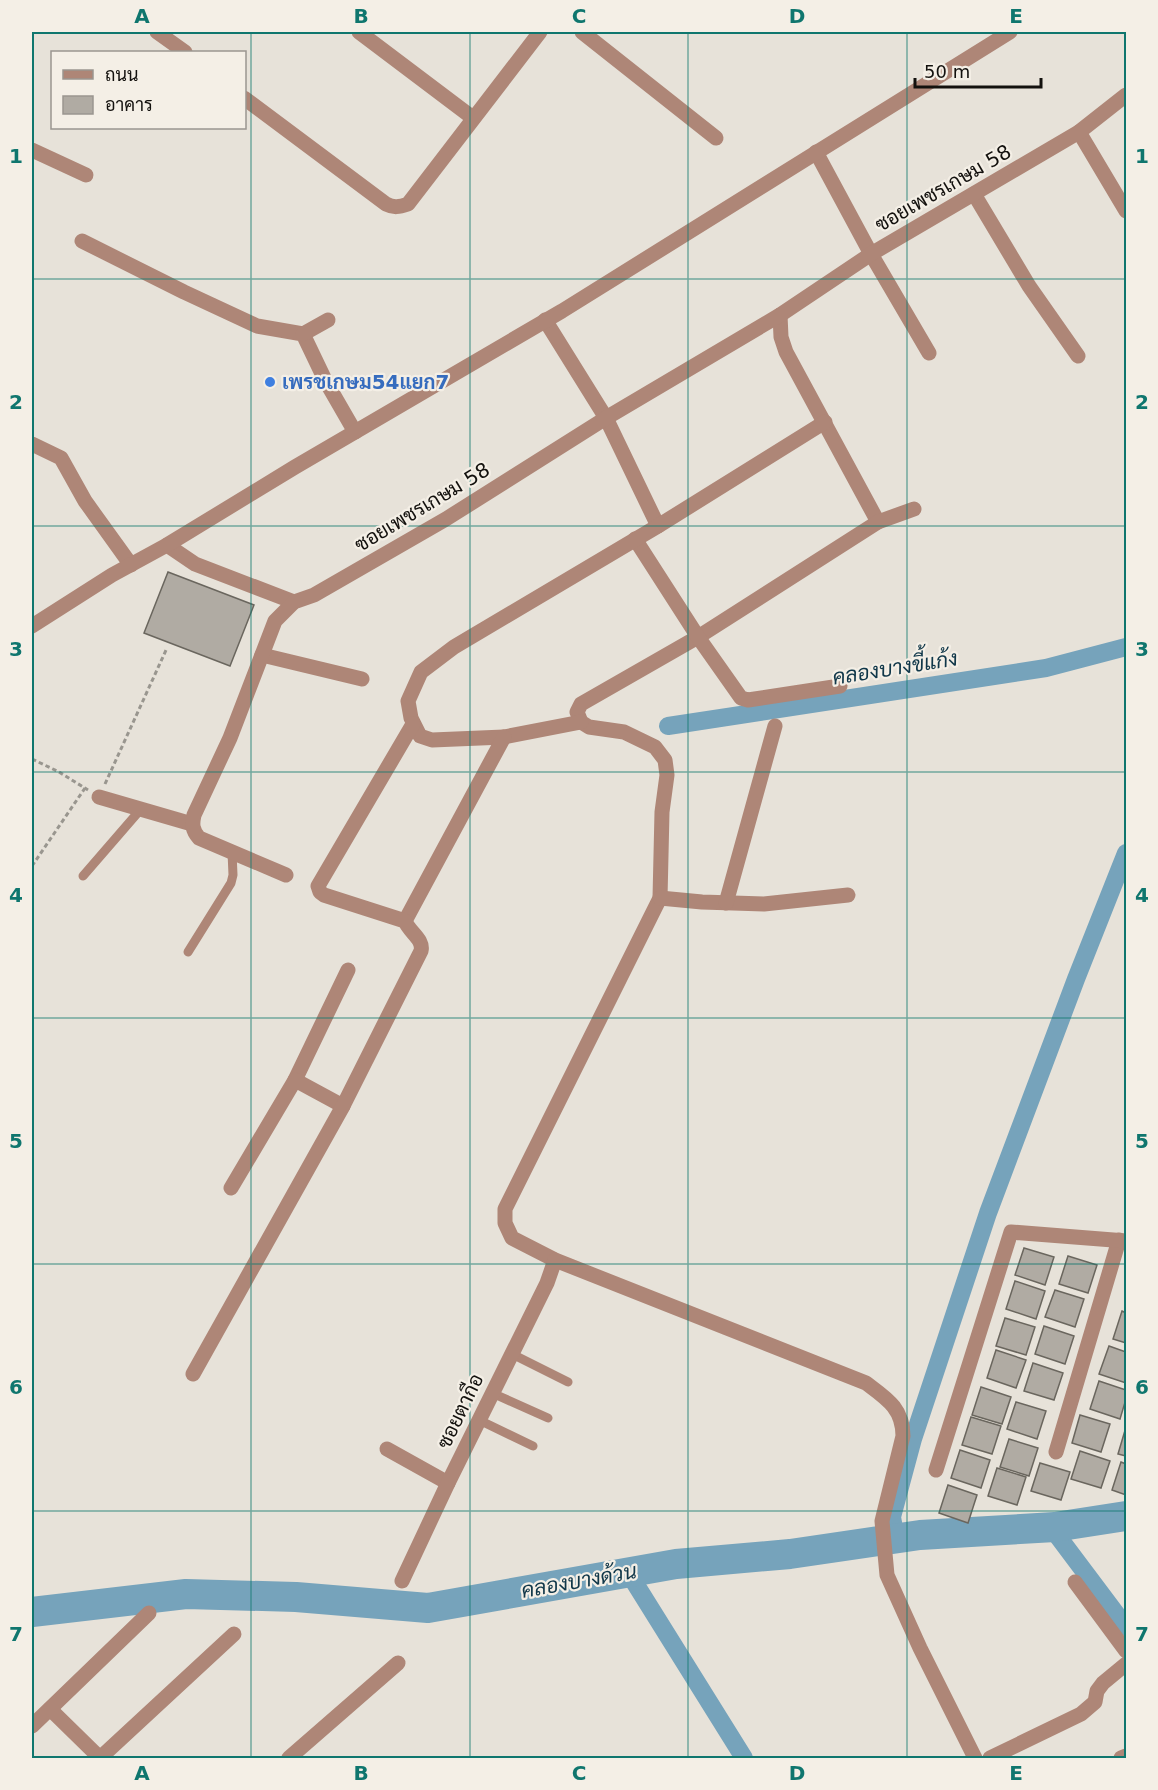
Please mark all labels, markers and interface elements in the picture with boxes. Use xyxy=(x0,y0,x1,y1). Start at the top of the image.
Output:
text: A xyxy=(134,4,150,28)
text: B xyxy=(353,4,369,28)
text: C xyxy=(572,4,586,28)
text: D xyxy=(789,4,805,28)
text: E xyxy=(1009,4,1023,28)
legend xyxy=(51,51,246,129)
scale bar xyxy=(915,51,1041,89)
text: 50 m xyxy=(924,61,970,82)
text: ถนน xyxy=(105,64,138,85)
text: อาคาร xyxy=(105,94,153,115)
street label: ซอยเพชรเกษม 58 xyxy=(871,139,1015,237)
text: 1 xyxy=(9,144,23,168)
text: 1 xyxy=(1135,144,1149,168)
place label: เพรชเกษม54แยก7 xyxy=(282,370,449,394)
marker: เพรชเกษม54แยก7 xyxy=(263,375,277,389)
text: 2 xyxy=(9,390,23,414)
text: 2 xyxy=(1135,390,1149,414)
street label: ซอยเพชรเกษม 58 xyxy=(350,457,494,557)
text: 3 xyxy=(9,637,23,661)
text: 3 xyxy=(1135,637,1149,661)
water label: คลองบางขี้แก้ง xyxy=(830,638,959,690)
text: 4 xyxy=(9,883,23,907)
text: 4 xyxy=(1135,883,1149,907)
text: 5 xyxy=(9,1129,23,1153)
text: 5 xyxy=(1135,1129,1149,1153)
street label: ซอยตากือ xyxy=(430,1369,488,1452)
text: 6 xyxy=(9,1375,23,1399)
text: 6 xyxy=(1135,1375,1149,1399)
water label: คลองบางด้วน xyxy=(519,1558,639,1603)
text: 7 xyxy=(9,1622,23,1646)
text: 7 xyxy=(1135,1622,1149,1646)
text: A xyxy=(134,1761,150,1785)
text: B xyxy=(353,1761,369,1785)
text: C xyxy=(572,1761,586,1785)
text: D xyxy=(789,1761,805,1785)
text: E xyxy=(1009,1761,1023,1785)

